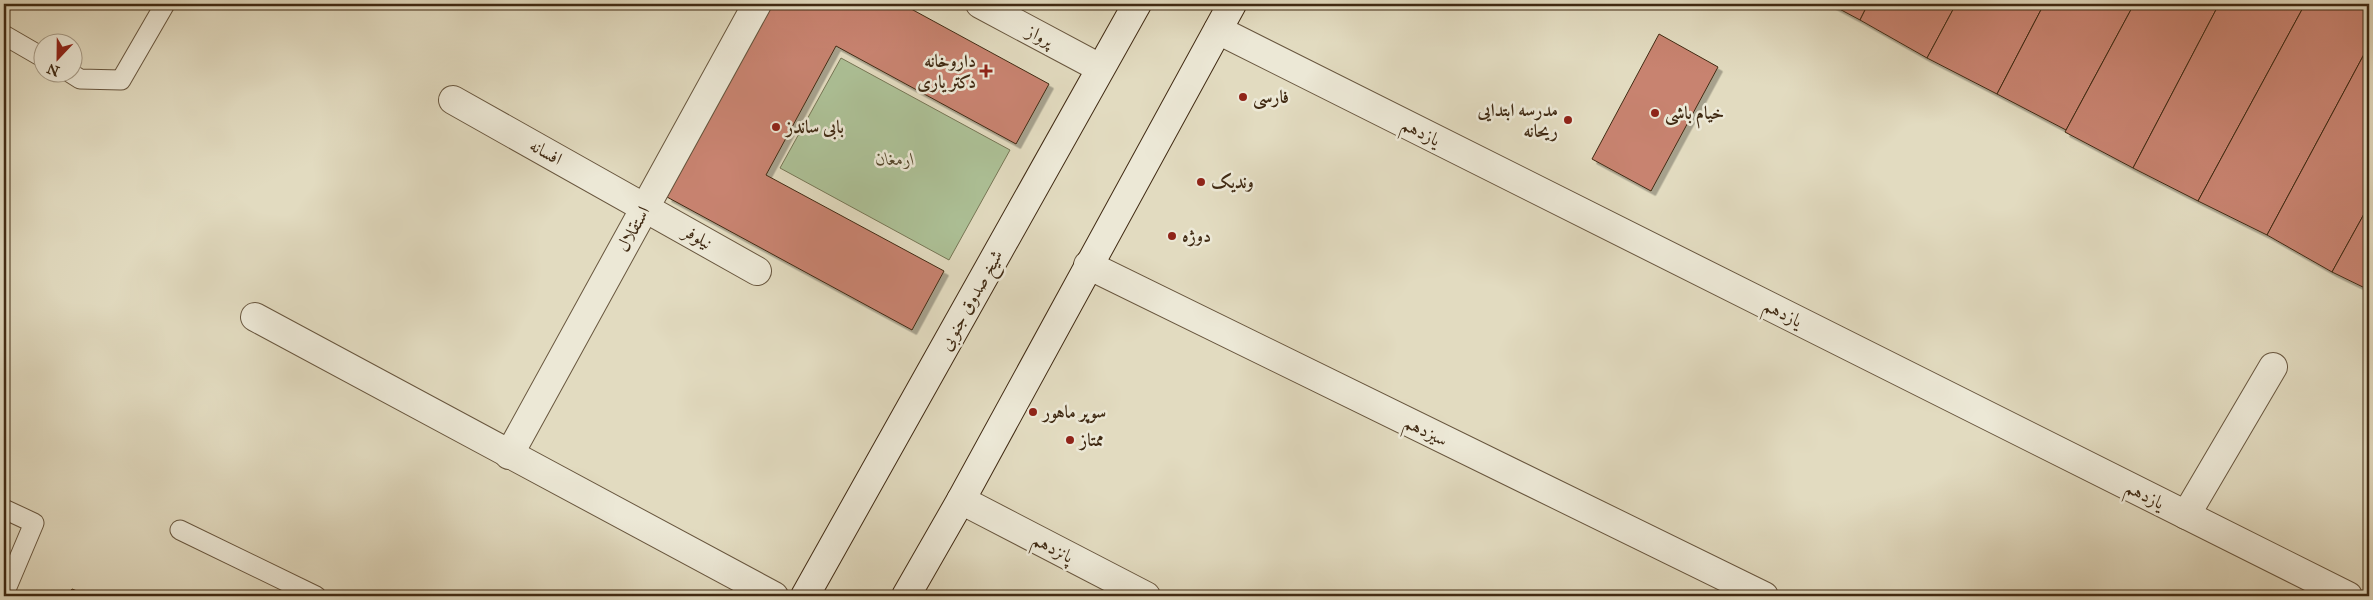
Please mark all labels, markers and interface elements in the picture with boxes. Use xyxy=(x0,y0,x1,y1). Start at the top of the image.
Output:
street label: پرواز xyxy=(1021,19,1059,53)
north arrow xyxy=(32,32,82,82)
place label: داروخانه دکتر یاری xyxy=(917,50,976,93)
text: N xyxy=(45,59,62,80)
marker: داروخانه دکتر یاری xyxy=(980,65,992,77)
place label: فارسی xyxy=(1253,86,1289,110)
marker: فارسی xyxy=(1237,91,1249,103)
place label: مدرسه ابتدایی ریحانه xyxy=(1476,99,1558,142)
place label: خیام باشی xyxy=(1665,102,1724,129)
marker: خیام باشی xyxy=(1649,107,1661,119)
street label: یازدهم xyxy=(1395,113,1445,157)
marker: مدرسه ابتدایی ریحانه xyxy=(1562,114,1574,126)
place label: بابی ساندز xyxy=(784,116,844,140)
marker: بابی ساندز xyxy=(770,121,782,133)
street label: افسانه xyxy=(526,134,566,170)
park label: ارمغان xyxy=(875,148,915,170)
place label: وندیک xyxy=(1211,171,1254,193)
marker: وندیک xyxy=(1195,176,1207,188)
street label: استقلال xyxy=(612,202,654,256)
street label: نیلوفر xyxy=(677,219,716,255)
place label: دوژه xyxy=(1182,225,1211,247)
marker: دوژه xyxy=(1166,230,1178,242)
street label: شیخ صدوق جنوبی xyxy=(934,246,1012,357)
street label: یازدهم xyxy=(1757,294,1807,338)
place label: سوپر ماهور xyxy=(1041,401,1106,424)
marker: سوپر ماهور xyxy=(1027,406,1039,418)
street label: سیزدهم xyxy=(1398,411,1451,456)
place label: ممتاز xyxy=(1078,429,1104,451)
marker: ممتاز xyxy=(1064,434,1076,446)
street label: یازدهم xyxy=(2119,476,2169,520)
street label: پانزدهم xyxy=(1026,528,1079,574)

